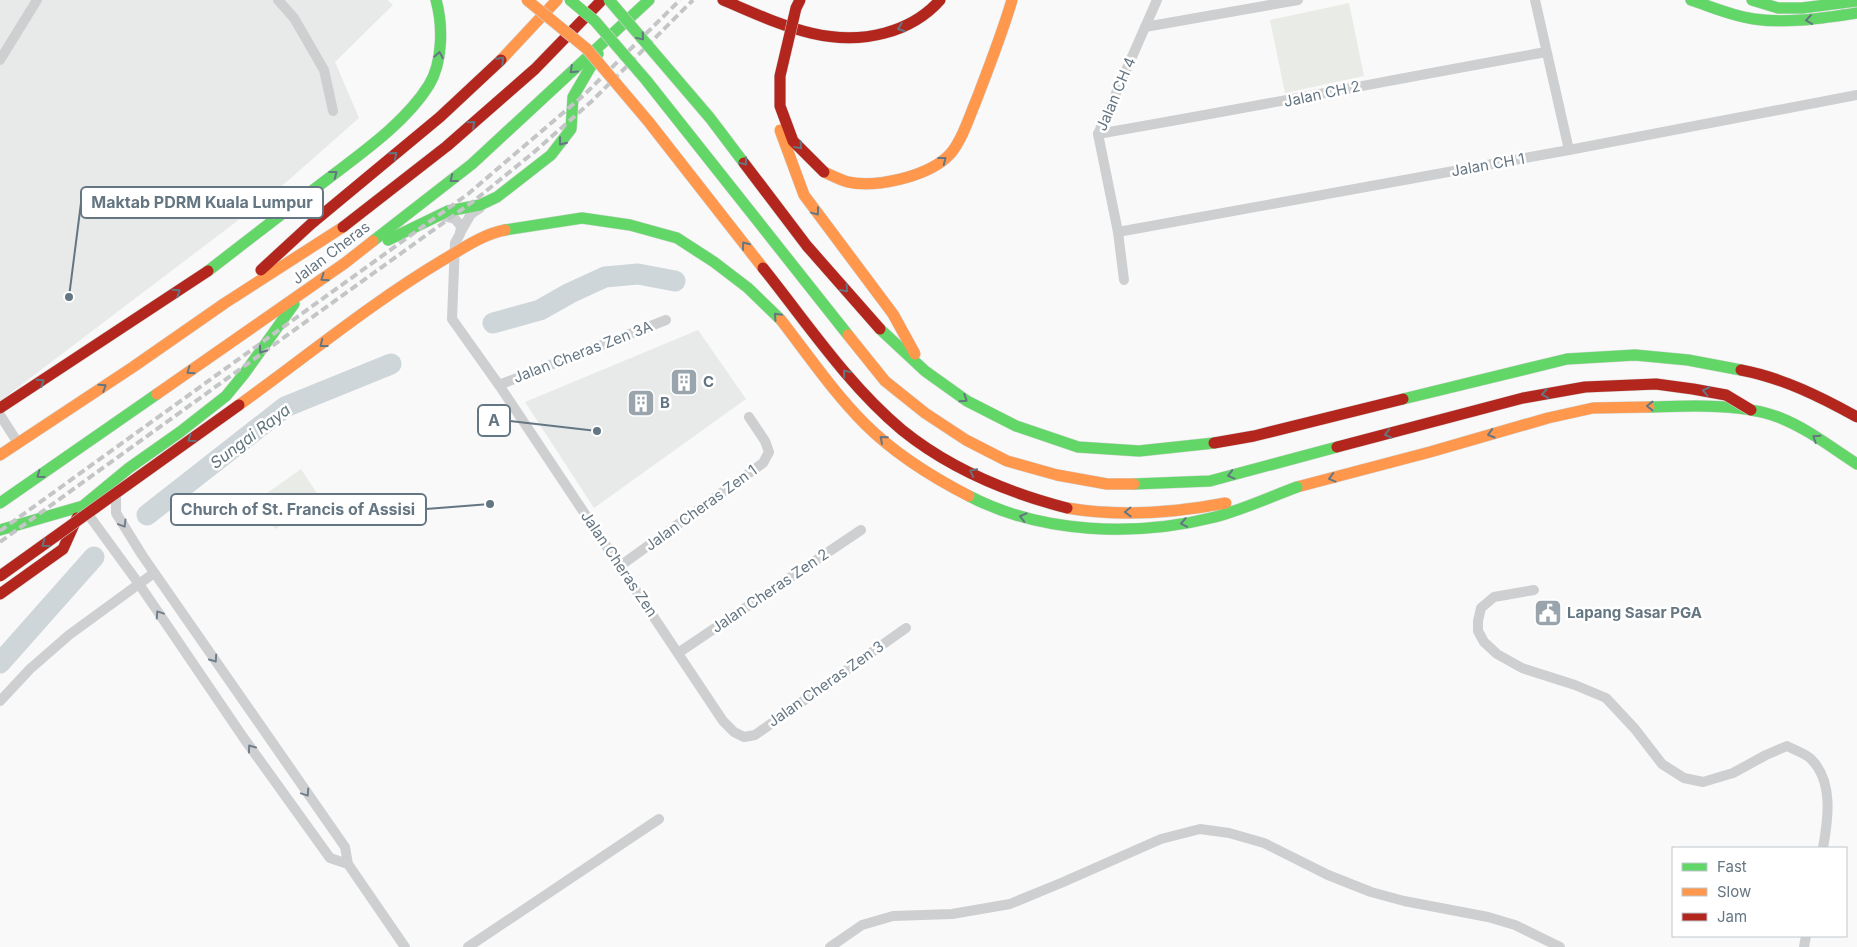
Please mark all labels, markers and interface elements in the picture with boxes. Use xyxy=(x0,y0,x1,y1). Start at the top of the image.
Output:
one-way arrow xyxy=(1804,14,1812,25)
one-way arrow xyxy=(898,22,906,32)
one-way arrow xyxy=(635,31,644,40)
one-way arrow xyxy=(433,50,443,59)
street label: Jalan CH 4 xyxy=(1092,54,1140,133)
one-way arrow xyxy=(495,57,504,66)
one-way arrow xyxy=(570,64,579,73)
street label: Jalan CH 2 xyxy=(1282,76,1362,111)
one-way arrow xyxy=(467,121,476,130)
one-way arrow xyxy=(559,136,567,145)
one-way arrow xyxy=(793,141,802,150)
street label: Jalan CH 1 xyxy=(1450,149,1526,180)
one-way arrow xyxy=(388,152,397,161)
one-way arrow xyxy=(738,156,746,165)
one-way arrow xyxy=(937,157,946,165)
one-way arrow xyxy=(329,170,338,179)
one-way arrow xyxy=(449,173,458,182)
callout: Maktab PDRM Kuala Lumpur xyxy=(81,187,323,218)
text: Maktab PDRM Kuala Lumpur xyxy=(91,192,313,212)
one-way arrow xyxy=(810,206,819,216)
street label: Jalan Cheras xyxy=(288,217,373,288)
one-way arrow xyxy=(743,242,751,251)
one-way arrow xyxy=(320,272,330,281)
one-way arrow xyxy=(839,284,848,293)
one-way arrow xyxy=(171,289,180,298)
one-way arrow xyxy=(774,313,783,322)
street label: Jalan Cheras Zen 3A xyxy=(510,316,655,387)
one-way arrow xyxy=(319,338,329,347)
one-way arrow xyxy=(259,344,268,354)
one-way arrow xyxy=(186,365,196,374)
building icon: C xyxy=(669,367,699,397)
one-way arrow xyxy=(843,370,852,379)
place label: C xyxy=(703,372,714,391)
one-way arrow xyxy=(35,378,44,388)
one-way arrow xyxy=(97,384,106,393)
one-way arrow xyxy=(1702,387,1711,397)
building icon: B xyxy=(626,388,656,418)
one-way arrow xyxy=(1541,388,1550,398)
one-way arrow xyxy=(959,392,968,402)
place label: B xyxy=(660,393,670,412)
water label: Sungai Raya xyxy=(206,399,294,473)
one-way arrow xyxy=(1646,401,1654,412)
callout: A xyxy=(478,405,510,436)
text: A xyxy=(488,410,500,430)
one-way arrow xyxy=(1383,428,1392,439)
one-way arrow xyxy=(1487,429,1495,439)
one-way arrow xyxy=(187,433,197,442)
one-way arrow xyxy=(1812,434,1821,444)
one-way arrow xyxy=(879,436,888,445)
street label: Jalan Cheras Zen 1 xyxy=(641,460,761,555)
one-way arrow xyxy=(37,469,46,478)
one-way arrow xyxy=(969,469,978,479)
one-way arrow xyxy=(1227,470,1235,480)
one-way arrow xyxy=(1328,472,1336,482)
callout: Church of St. Francis of Assisi xyxy=(171,494,426,525)
text: Church of St. Francis of Assisi xyxy=(181,499,415,519)
street label: Jalan Cheras Zen xyxy=(577,507,662,620)
one-way arrow xyxy=(1124,507,1132,517)
one-way arrow xyxy=(1019,512,1028,523)
one-way arrow xyxy=(1180,517,1189,528)
one-way arrow xyxy=(117,519,127,528)
one-way arrow xyxy=(41,538,51,547)
street label: Jalan Cheras Zen 2 xyxy=(707,544,832,637)
public building icon: Lapang Sasar PGA xyxy=(1533,598,1563,628)
place label: Lapang Sasar PGA xyxy=(1567,603,1702,622)
one-way arrow xyxy=(156,610,166,619)
street label: Jalan Cheras Zen 3 xyxy=(764,636,887,731)
one-way arrow xyxy=(208,653,217,663)
one-way arrow xyxy=(248,744,257,754)
one-way arrow xyxy=(300,788,310,797)
legend xyxy=(1672,847,1847,937)
text: Fast xyxy=(1717,857,1747,876)
text: Slow xyxy=(1717,882,1751,901)
text: Jam xyxy=(1717,907,1747,926)

